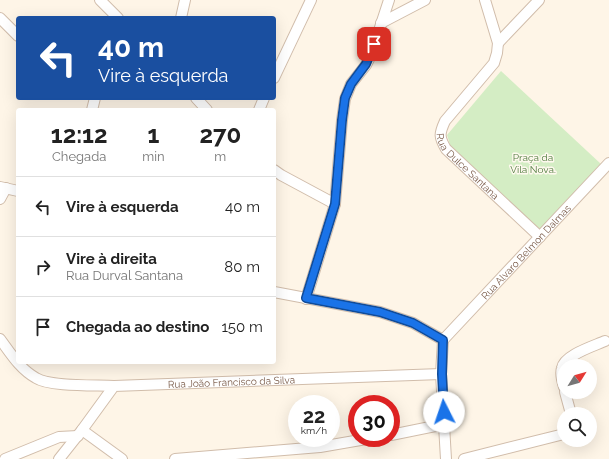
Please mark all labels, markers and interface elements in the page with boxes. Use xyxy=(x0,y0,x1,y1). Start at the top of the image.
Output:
pin xyxy=(357,27,391,61)
text: 40 m xyxy=(98,31,164,64)
icon: left xyxy=(32,32,84,84)
icon: arrive xyxy=(363,33,385,55)
text: Vire à esquerda xyxy=(98,65,228,86)
text: 12:12 xyxy=(51,120,108,149)
text: 1 xyxy=(148,120,159,149)
text: 270 xyxy=(199,120,241,149)
street label: Rua Dulce Santana xyxy=(435,133,501,201)
text: Chegada xyxy=(52,149,106,164)
text: min xyxy=(142,149,165,164)
text: m xyxy=(214,149,226,164)
park label: Praça da Vila Nova. xyxy=(510,152,556,175)
icon: left xyxy=(32,196,54,218)
text: Vire à esquerda xyxy=(66,198,179,216)
text: 40 m xyxy=(225,198,260,216)
street label: Rua Alvaro Belmon Dalmas xyxy=(479,202,573,301)
text: Vire à direita xyxy=(66,250,157,268)
icon: right xyxy=(32,256,54,278)
text: 80 m xyxy=(224,258,260,276)
text: Rua Durval Santana xyxy=(66,268,183,283)
icon: arrive xyxy=(32,316,54,338)
text: Chegada ao destino xyxy=(66,318,209,336)
text: 150 m xyxy=(221,318,263,336)
north arrow xyxy=(557,359,597,399)
map controls xyxy=(557,359,597,447)
street label: Rua João Francisco da Silva xyxy=(168,374,295,390)
position arrow xyxy=(423,391,465,433)
speed limit sign: 30 xyxy=(348,395,400,447)
text: 22 xyxy=(303,404,325,428)
button: search xyxy=(557,407,597,447)
text: km/h xyxy=(301,425,327,436)

